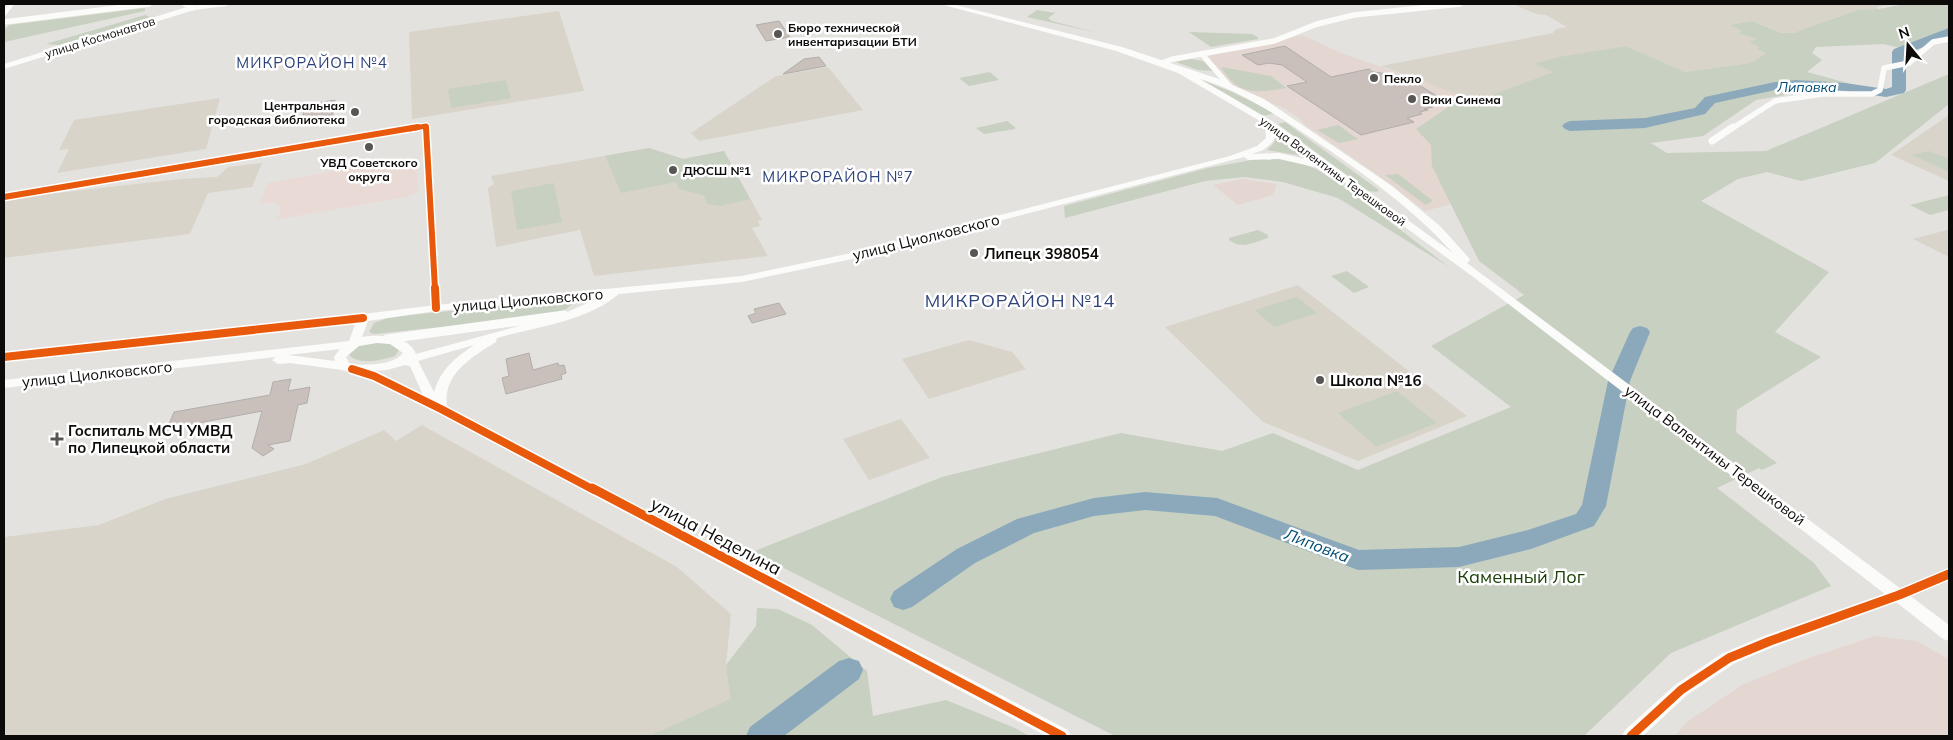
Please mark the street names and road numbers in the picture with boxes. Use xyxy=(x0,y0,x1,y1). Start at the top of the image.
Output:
street label: улица Космонавтов xyxy=(43,13,157,61)
street label: улица Валентины Терешковой xyxy=(1257,113,1409,229)
street label: улица Циолковского xyxy=(850,210,1002,264)
street label: улица Циолковского xyxy=(452,284,604,316)
street label: улица Циолковского xyxy=(21,357,173,391)
street label: улица Валентины Терешковой xyxy=(1621,381,1809,529)
street label: улица Неделина xyxy=(647,492,785,580)

